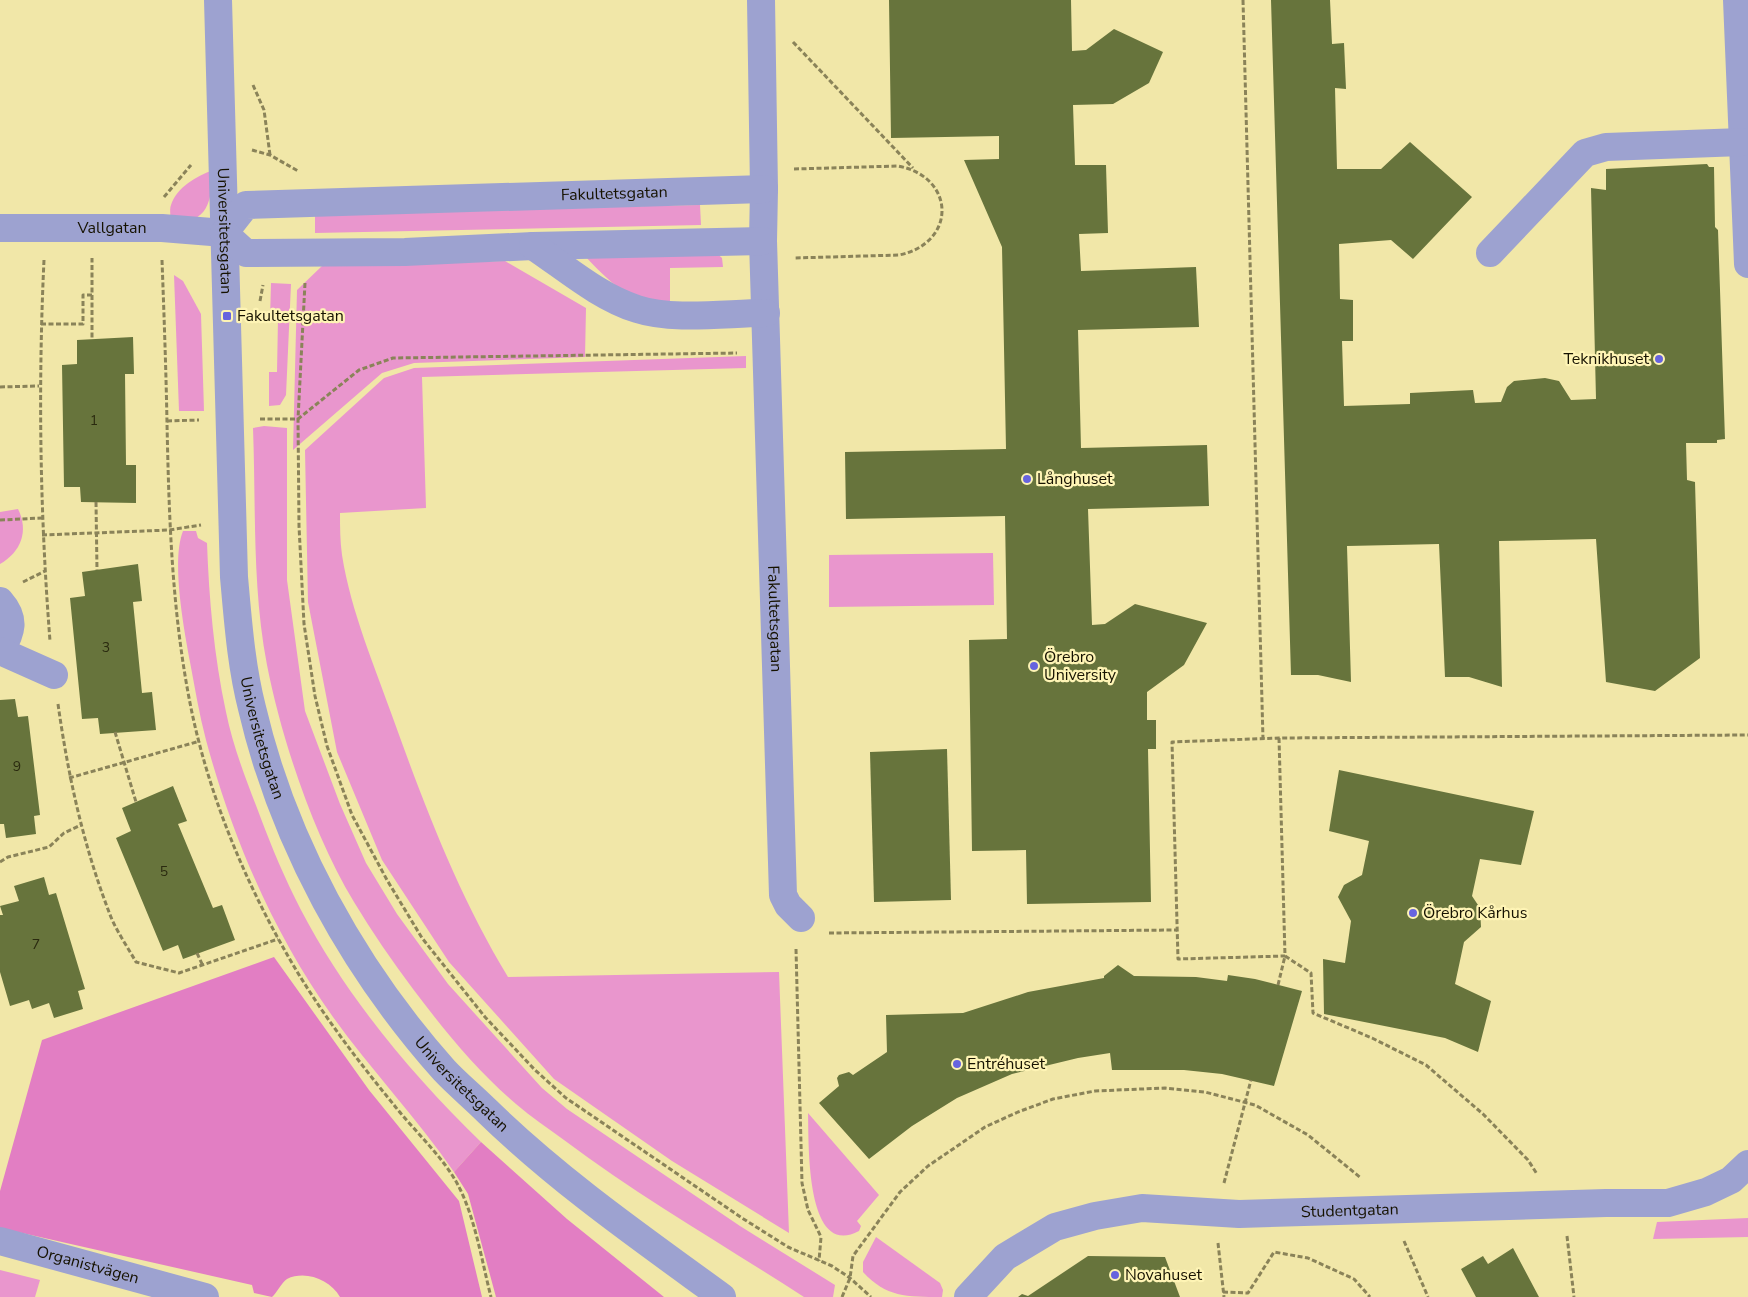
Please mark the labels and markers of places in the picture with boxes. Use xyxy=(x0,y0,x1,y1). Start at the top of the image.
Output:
place label: Fakultetsgatan xyxy=(237,305,344,327)
marker: Fakultetsgatan xyxy=(221,310,233,322)
place label: Teknikhuset xyxy=(1563,348,1649,370)
marker: Teknikhuset xyxy=(1653,353,1665,365)
place label: Långhuset xyxy=(1037,468,1113,490)
marker: Långhuset xyxy=(1021,473,1033,485)
place label: Örebro University xyxy=(1044,646,1117,686)
marker: Örebro University xyxy=(1028,660,1040,672)
place label: Örebro Kårhus xyxy=(1423,902,1527,924)
marker: Örebro Kårhus xyxy=(1407,907,1419,919)
place label: Entréhuset xyxy=(967,1053,1045,1075)
marker: Entréhuset xyxy=(951,1058,963,1070)
place label: Novahuset xyxy=(1125,1264,1202,1286)
marker: Novahuset xyxy=(1109,1269,1121,1281)

